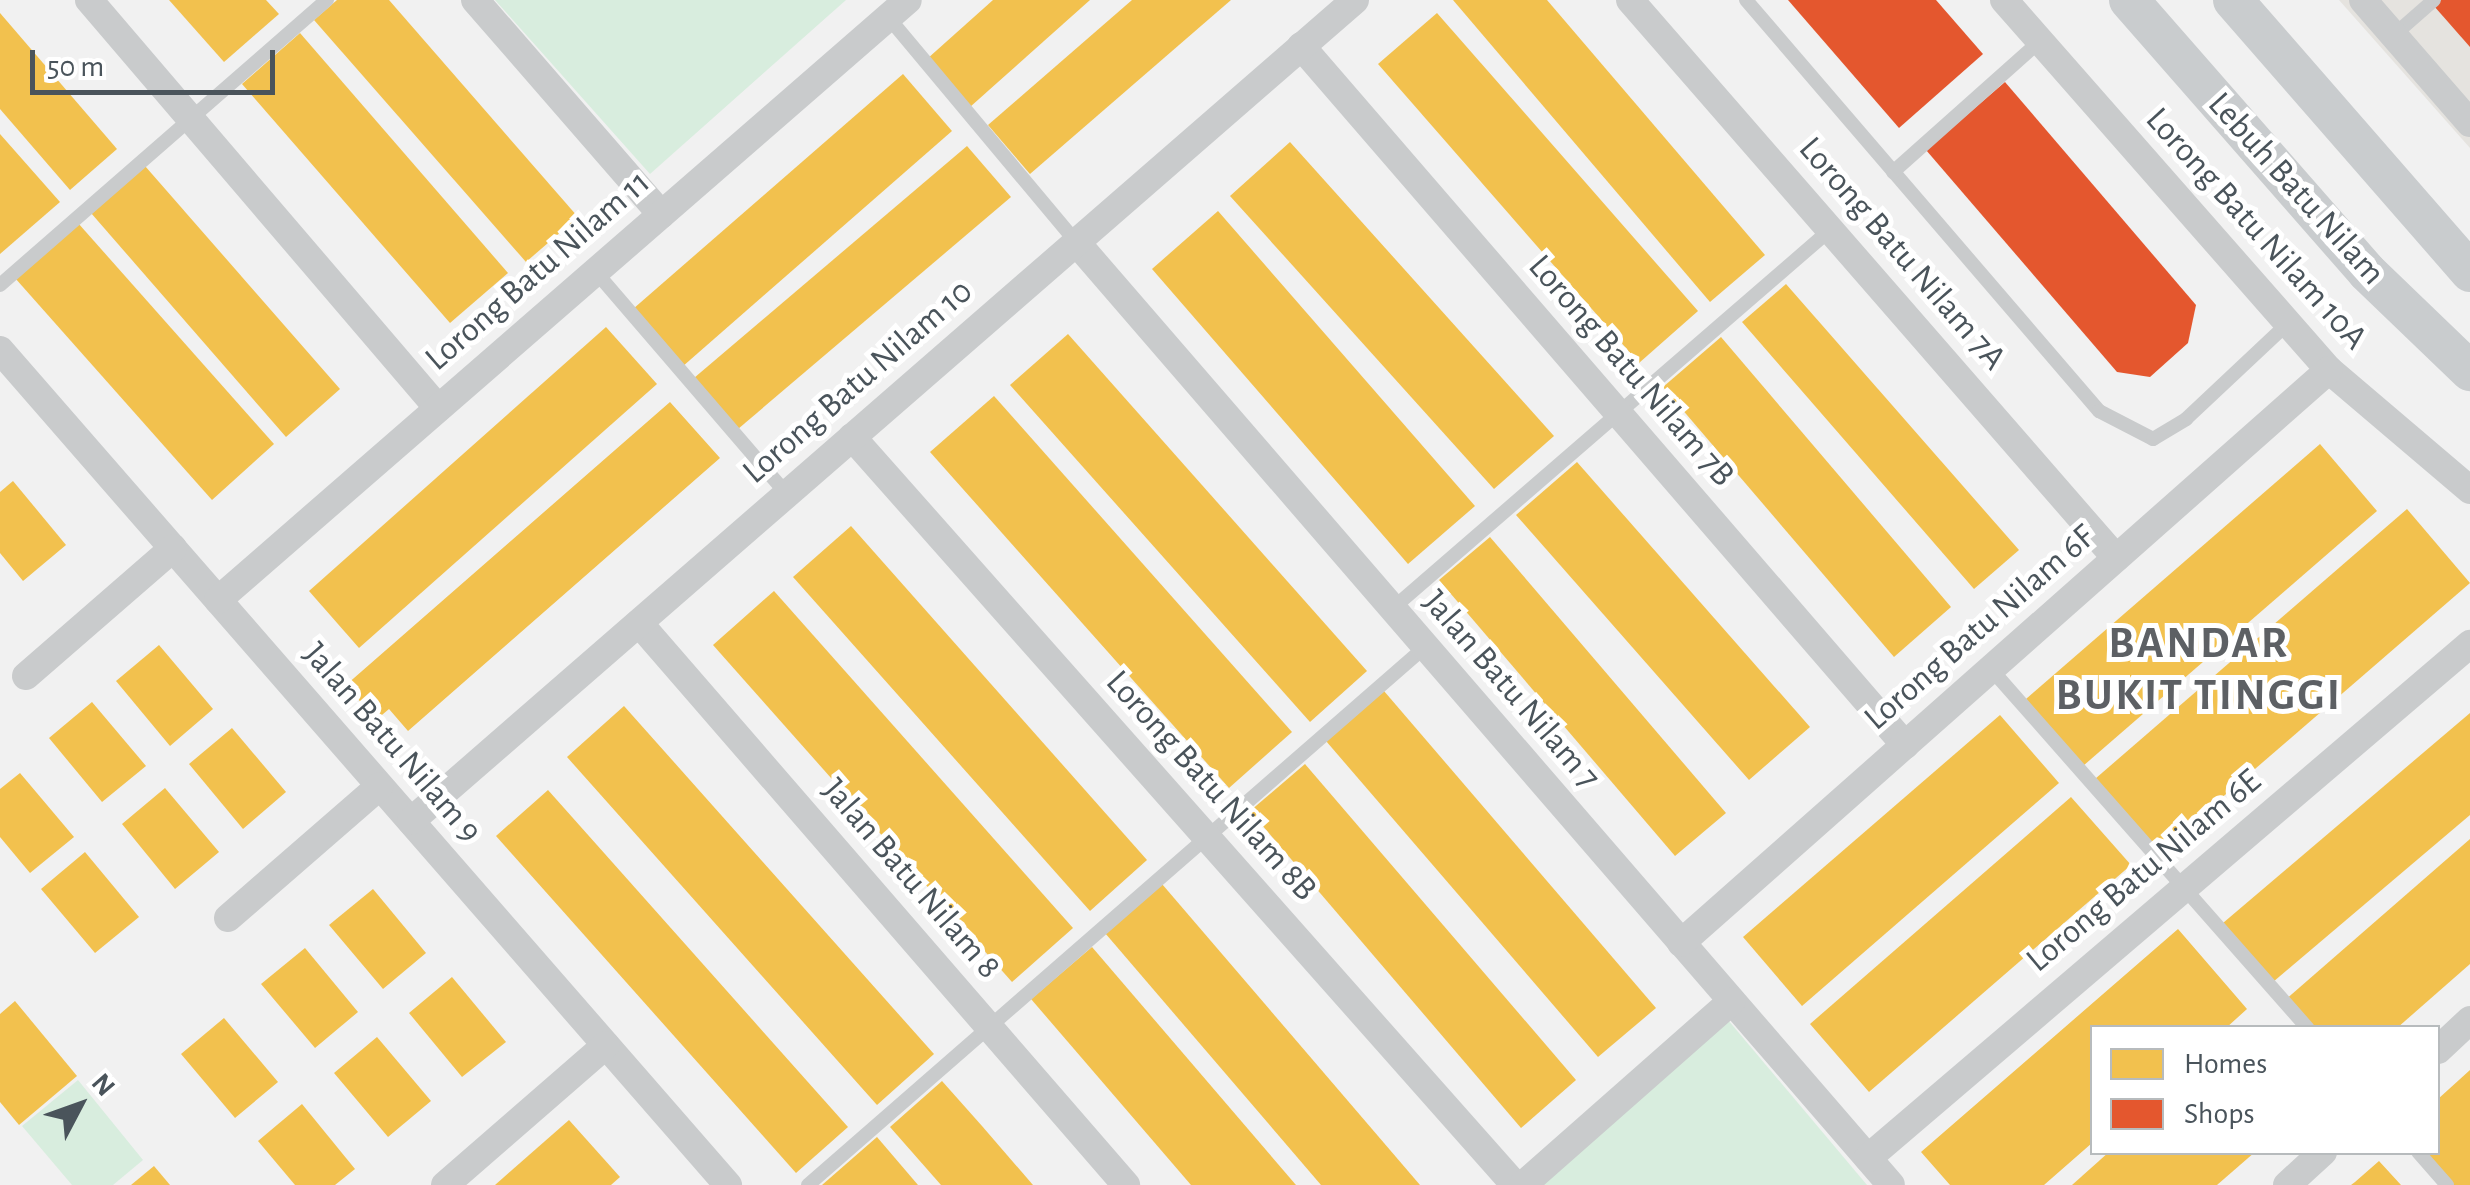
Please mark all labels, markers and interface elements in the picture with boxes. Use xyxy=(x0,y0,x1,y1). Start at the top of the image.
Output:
scale bar xyxy=(35,30,280,92)
text: 50 m xyxy=(47,52,104,82)
street label: Lebuh Batu Nilam xyxy=(2199,84,2393,294)
street label: Lorong Batu Nilam 10A xyxy=(2136,99,2376,359)
street label: Lorong Batu Nilam 7A xyxy=(1789,129,2015,379)
street label: Lorong Batu Nilam 11 xyxy=(417,162,659,380)
street label: Lorong Batu Nilam 7B xyxy=(1519,246,1743,496)
street label: Lorong Batu Nilam 10 xyxy=(734,271,982,493)
street label: Lorong Batu Nilam 6F xyxy=(1856,516,2104,740)
street label: Jalan Batu Nilam 7 xyxy=(1413,582,1609,798)
district label: BANDAR BUKIT TINGGI xyxy=(2055,617,2343,723)
street label: Jalan Batu Nilam 9 xyxy=(294,634,490,852)
street label: Lorong Batu Nilam 8B xyxy=(1096,662,1326,910)
street label: Lorong Batu Nilam 6E xyxy=(2018,761,2270,981)
street label: Jalan Batu Nilam 8 xyxy=(813,770,1009,988)
legend xyxy=(2090,1025,2440,1155)
text: Homes xyxy=(2184,1049,2267,1079)
north arrow xyxy=(30,1055,130,1155)
text: N xyxy=(86,1069,120,1102)
text: Shops xyxy=(2184,1099,2255,1129)

